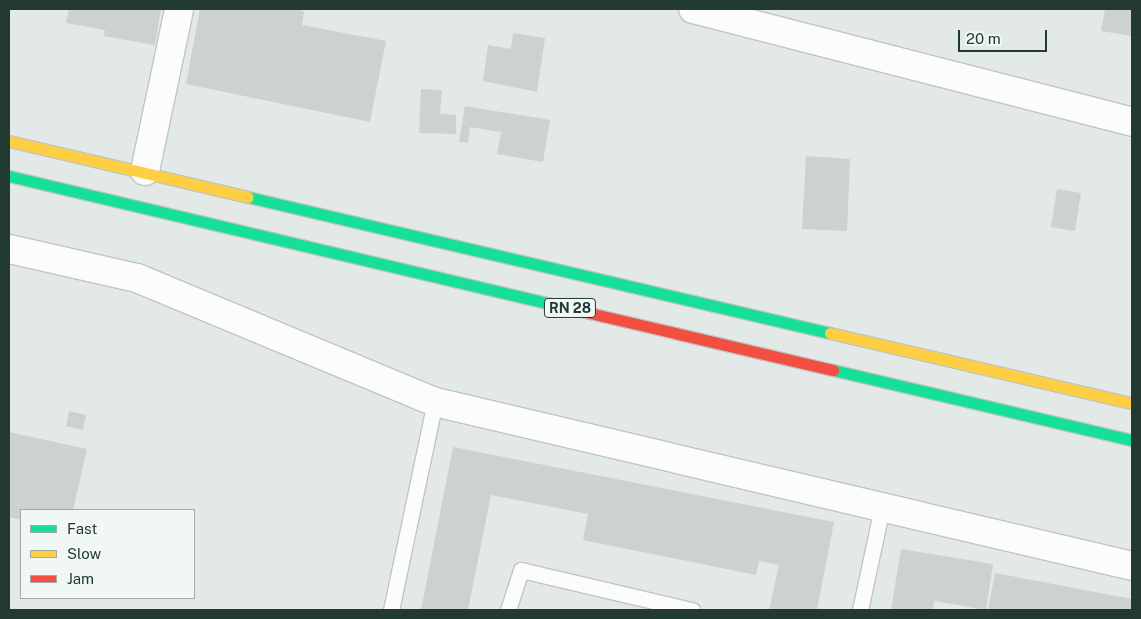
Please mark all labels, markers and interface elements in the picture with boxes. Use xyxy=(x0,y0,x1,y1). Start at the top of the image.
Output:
scale bar xyxy=(961,20,1050,52)
text: 20 m xyxy=(966,30,1001,47)
road number: RN 28 xyxy=(544,296,596,320)
legend xyxy=(20,509,195,599)
text: Fast xyxy=(67,520,97,537)
text: Slow xyxy=(67,545,101,562)
text: Jam xyxy=(67,570,94,587)

